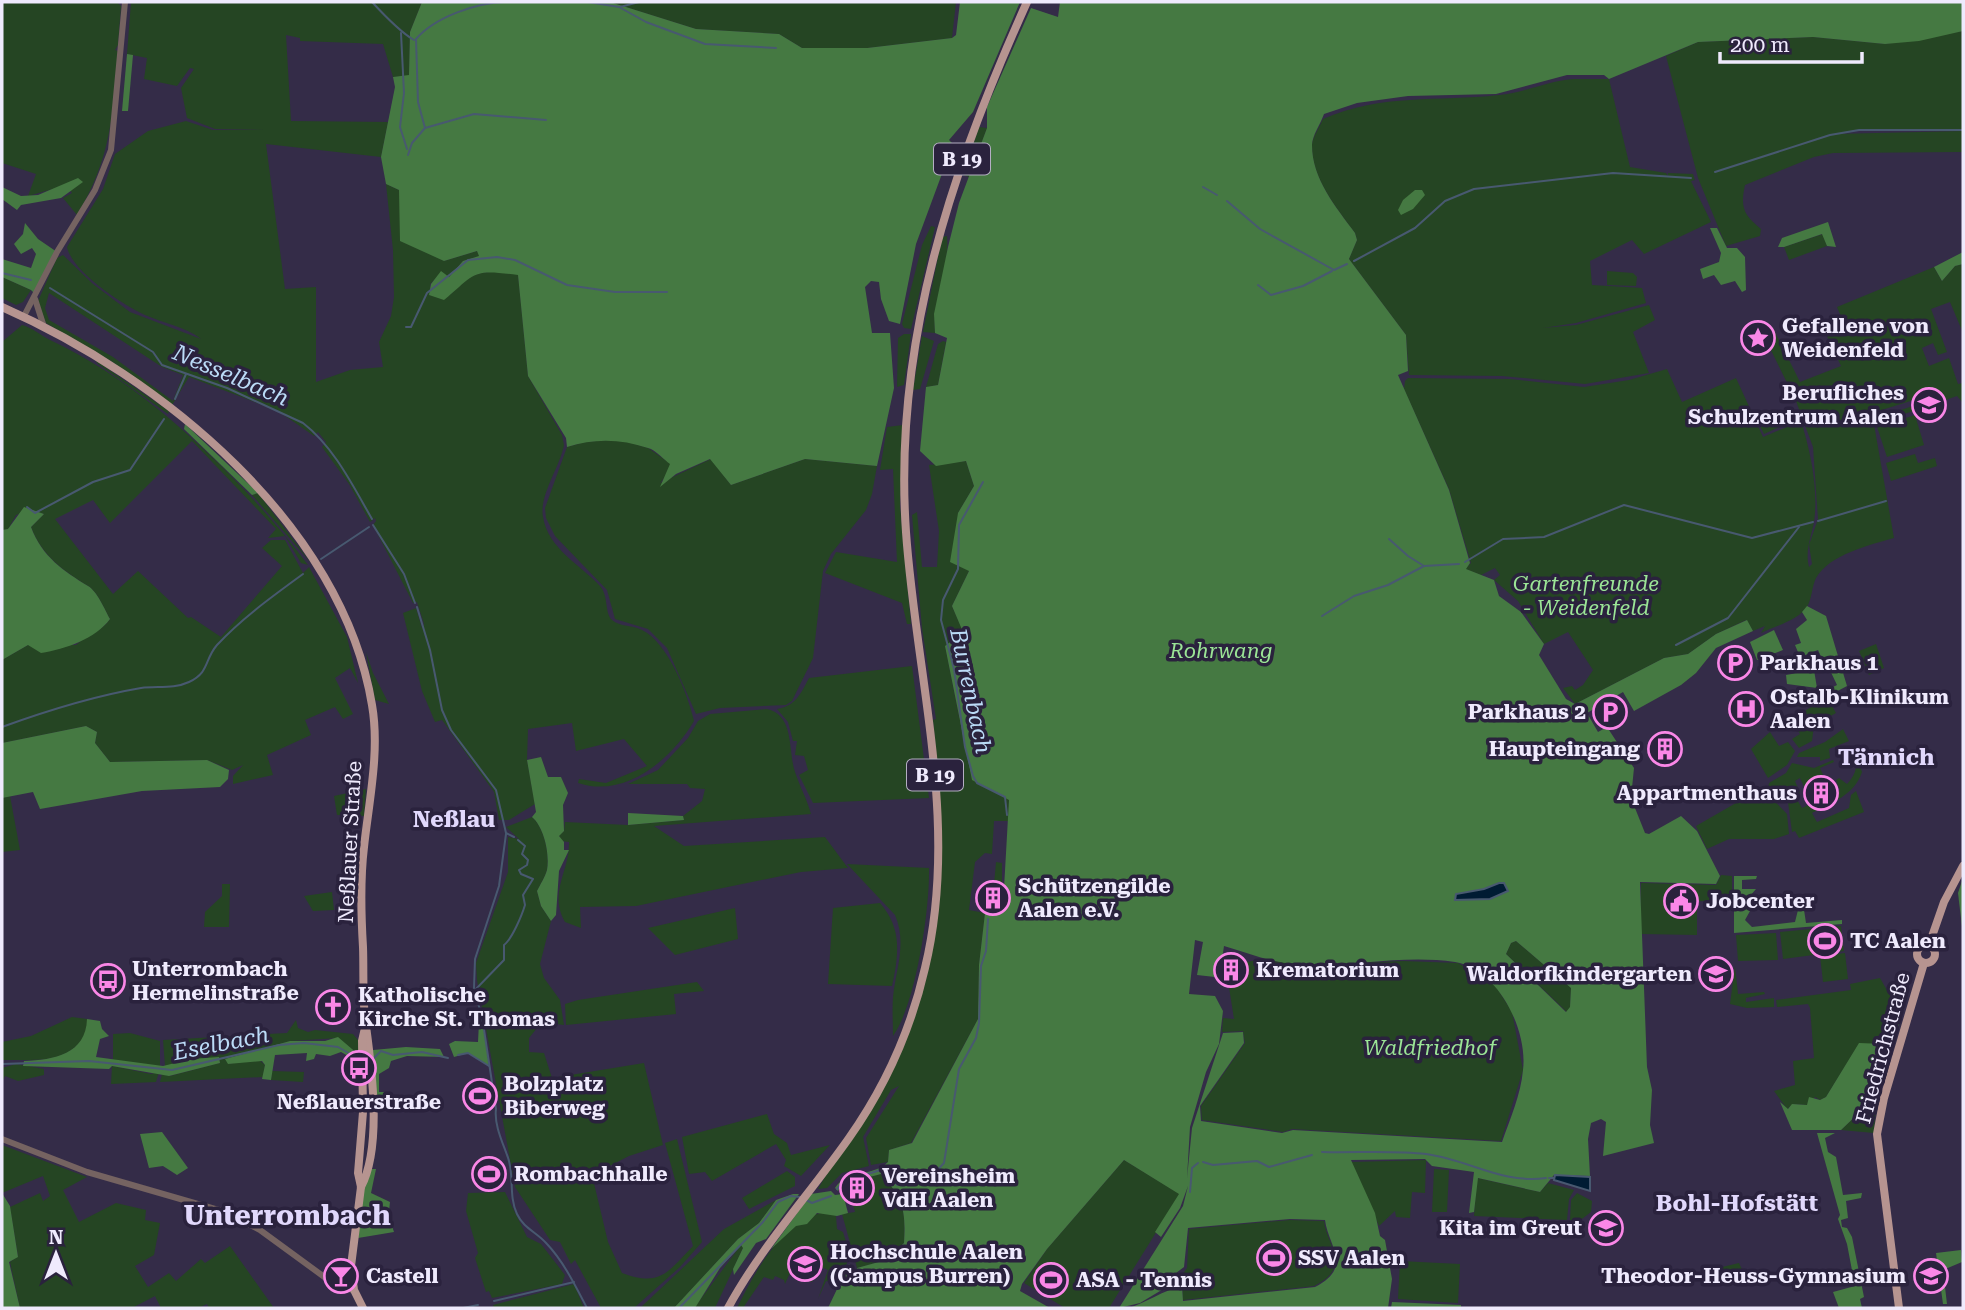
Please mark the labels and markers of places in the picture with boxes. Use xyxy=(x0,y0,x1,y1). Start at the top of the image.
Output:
place label: Gefallene von Weidenfeld xyxy=(1782,314,1929,362)
place icon: Gefallene von Weidenfeld xyxy=(1739,319,1777,357)
place label: Berufliches Schulzentrum Aalen xyxy=(1688,381,1904,429)
school or university icon: Berufliches Schulzentrum Aalen xyxy=(1910,386,1948,424)
parking icon: Parkhaus 1 xyxy=(1716,644,1754,682)
place label: Parkhaus 1 xyxy=(1760,651,1879,675)
place label: Ostalb-Klinikum Aalen xyxy=(1770,685,1949,733)
hospital icon: Ostalb-Klinikum Aalen xyxy=(1727,690,1765,728)
parking icon: Parkhaus 2 xyxy=(1591,693,1629,731)
place label: Parkhaus 2 xyxy=(1468,700,1586,724)
building icon: Haupteingang xyxy=(1646,730,1684,768)
place label: Haupteingang xyxy=(1489,737,1640,761)
building icon: Appartmenthaus xyxy=(1802,774,1840,812)
place label: Appartmenthaus xyxy=(1617,781,1797,805)
place label: Schützengilde Aalen e.V. xyxy=(1018,874,1171,922)
building icon: Schützengilde Aalen e.V. xyxy=(974,879,1012,917)
public building icon: Jobcenter xyxy=(1662,882,1700,920)
place label: Jobcenter xyxy=(1706,889,1815,913)
sports icon: TC Aalen xyxy=(1806,922,1844,960)
place label: TC Aalen xyxy=(1850,929,1946,953)
building icon: Krematorium xyxy=(1212,951,1250,989)
school or university icon: Waldorfkindergarten xyxy=(1697,955,1735,993)
place label: Unterrombach Hermelinstraße xyxy=(132,957,299,1005)
place label: Krematorium xyxy=(1256,958,1399,982)
bus stop icon: Unterrombach Hermelinstraße xyxy=(89,962,127,1000)
place label: Waldorfkindergarten xyxy=(1467,962,1692,986)
place label: Katholische Kirche St. Thomas xyxy=(358,983,555,1031)
church icon: Katholische Kirche St. Thomas xyxy=(314,988,352,1026)
bus stop icon: Neßlauerstraße xyxy=(340,1049,378,1087)
place label: Bolzplatz Biberweg xyxy=(504,1072,605,1120)
sports icon: Bolzplatz Biberweg xyxy=(461,1077,499,1115)
place label: Neßlauerstraße xyxy=(277,1090,441,1114)
sports icon: Rombachhalle xyxy=(470,1155,508,1193)
place label: Rombachhalle xyxy=(514,1162,668,1186)
place label: Vereinsheim VdH Aalen xyxy=(882,1164,1015,1212)
building icon: Vereinsheim VdH Aalen xyxy=(838,1169,876,1207)
school or university icon: Kita im Greut xyxy=(1587,1209,1625,1247)
place label: Kita im Greut xyxy=(1439,1216,1582,1240)
sports icon: SSV Aalen xyxy=(1255,1239,1293,1277)
place label: Hochschule Aalen (Campus Burren) xyxy=(830,1240,1023,1288)
school or university icon: Hochschule Aalen (Campus Burren) xyxy=(786,1245,824,1283)
place label: SSV Aalen xyxy=(1298,1246,1405,1270)
bar icon: Castell xyxy=(322,1257,360,1295)
school or university icon: Theodor-Heuss-Gymnasium xyxy=(1912,1257,1950,1295)
sports icon: ASA - Tennis xyxy=(1032,1261,1070,1299)
place label: Castell xyxy=(366,1264,438,1288)
place label: Theodor-Heuss-Gymnasium xyxy=(1601,1264,1906,1288)
place label: ASA - Tennis xyxy=(1076,1268,1212,1292)

